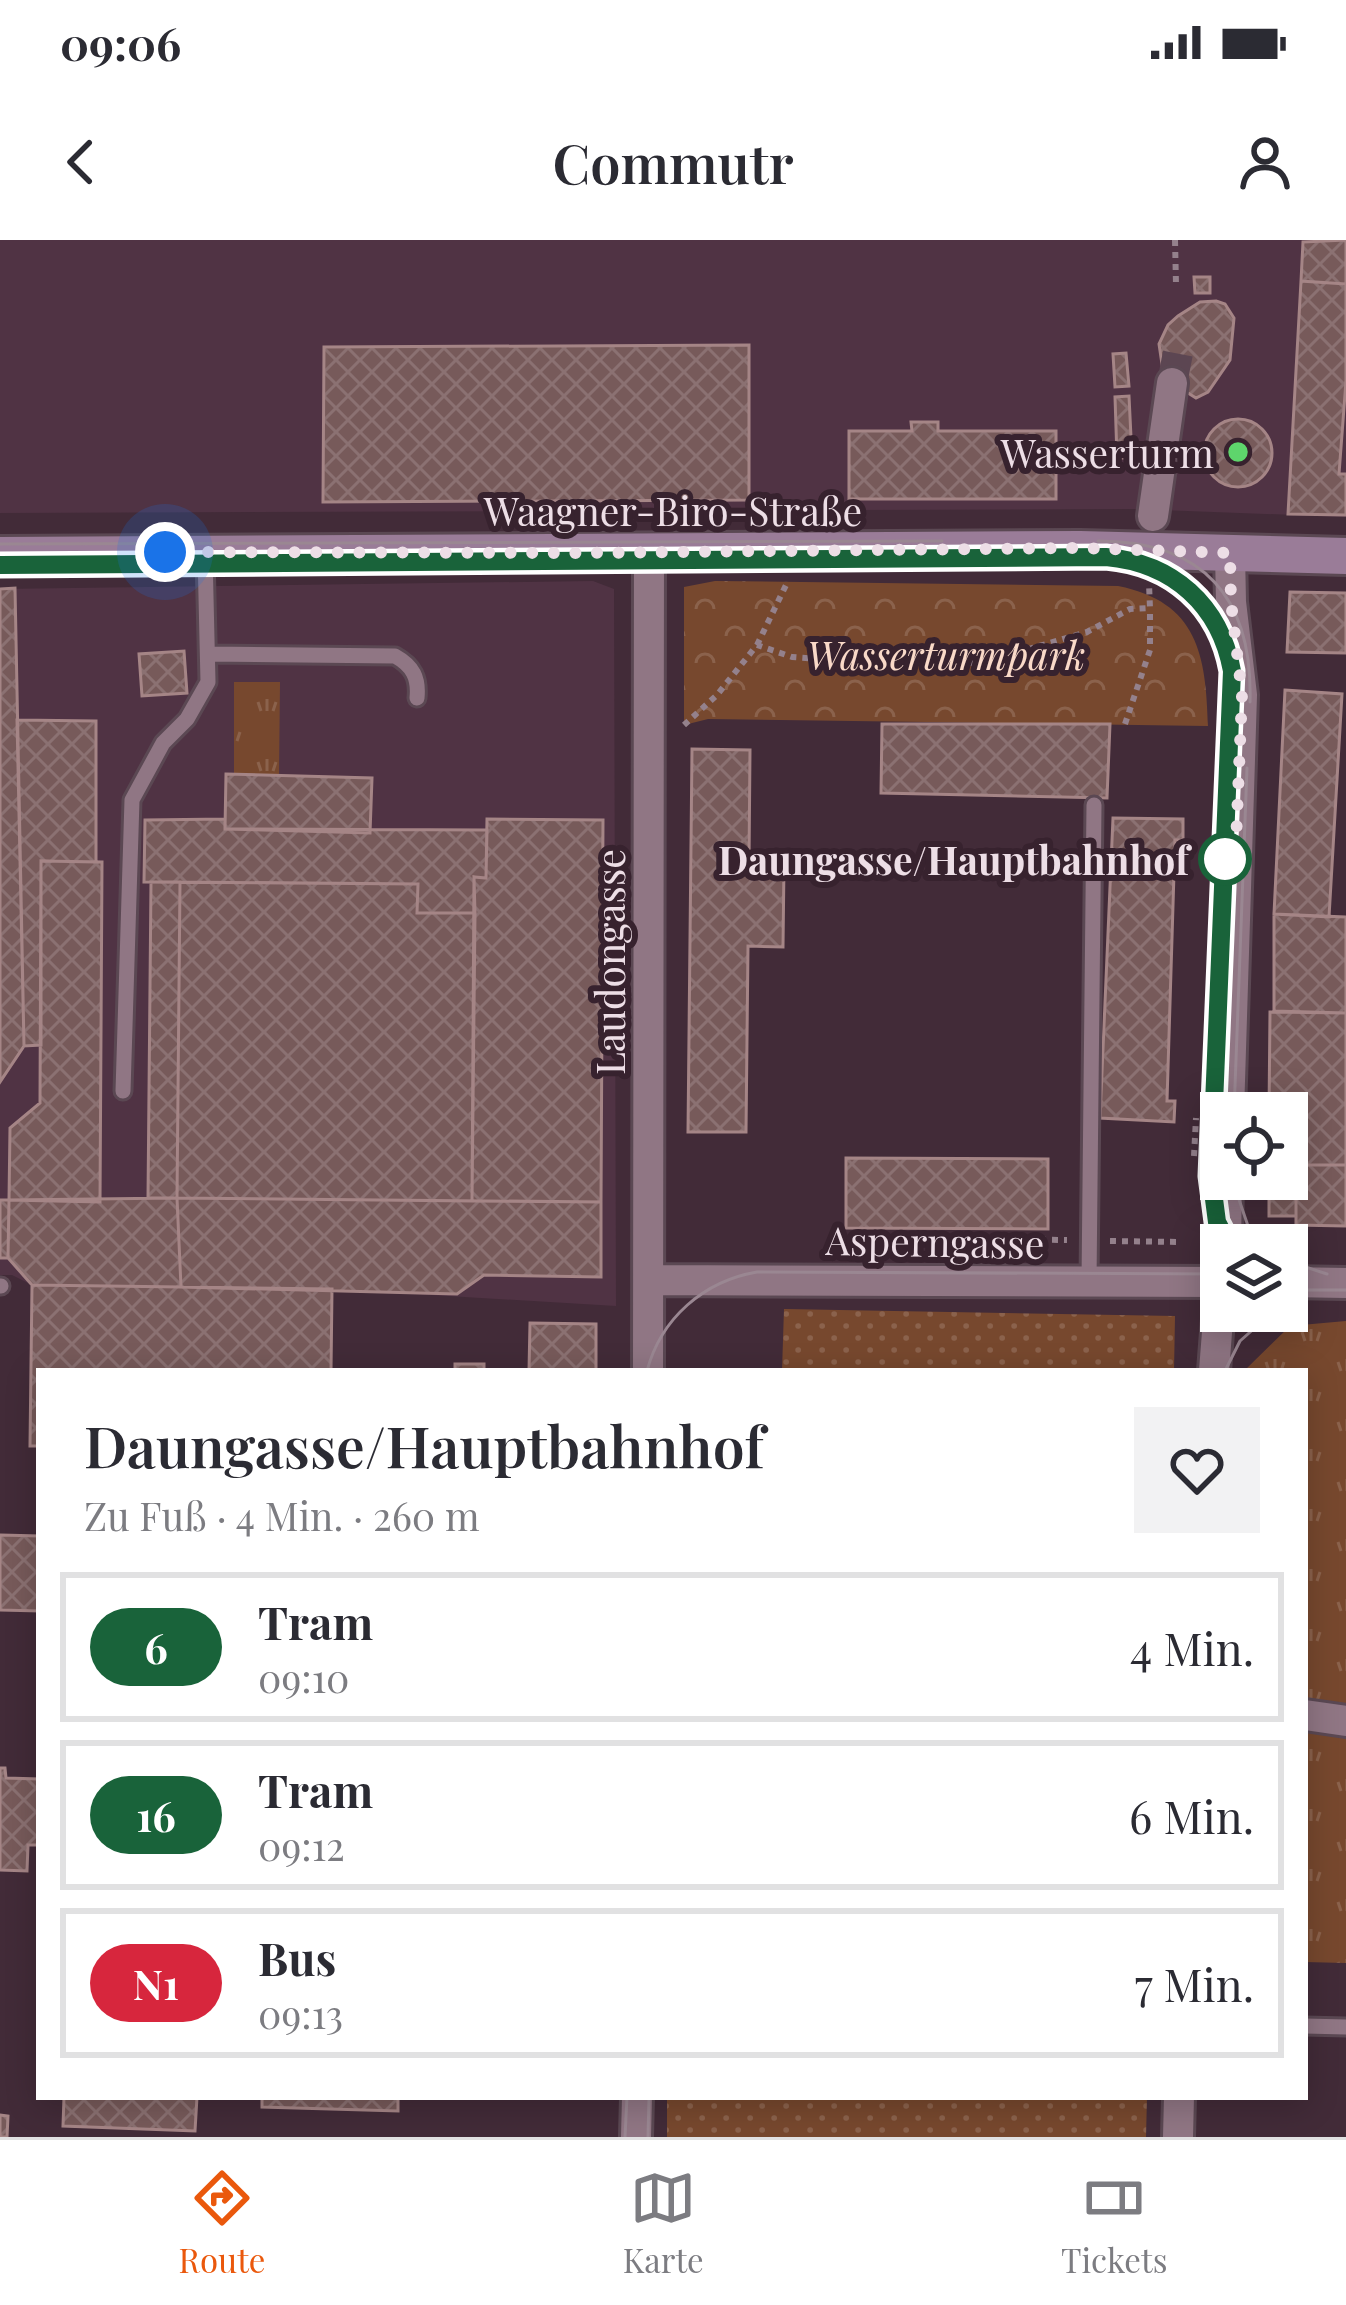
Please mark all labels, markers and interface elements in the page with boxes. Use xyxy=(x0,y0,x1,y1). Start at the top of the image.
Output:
text: 09:06 xyxy=(60,12,181,72)
text: Commutr xyxy=(552,126,794,198)
icon: back xyxy=(48,129,114,195)
icon: person xyxy=(1232,129,1298,195)
place label: Wasserturm xyxy=(1000,426,1214,478)
marker: Wasserturm xyxy=(1225,439,1251,465)
street label: Waagner-Biro-Straße xyxy=(483,484,862,536)
your location xyxy=(135,522,195,582)
park label: Wasserturmpark xyxy=(807,628,1085,680)
place label: Daungasse/Hauptbahnhof xyxy=(718,833,1192,885)
marker: Daungasse/Hauptbahnhof xyxy=(1200,834,1250,884)
street label: Laudongasse xyxy=(583,849,635,1075)
map controls xyxy=(1200,1092,1308,1332)
button: locate xyxy=(1200,1092,1308,1200)
street label: Asperngasse xyxy=(824,1213,1045,1269)
button: layers xyxy=(1200,1224,1308,1332)
text: Daungasse/Hauptbahnhof xyxy=(84,1406,764,1482)
button: heart xyxy=(1134,1407,1260,1533)
text: Zu Fuß · 4 Min. · 260 m xyxy=(84,1489,480,1541)
text: Tram xyxy=(258,1591,373,1651)
text: 4 Min. xyxy=(1130,1617,1254,1677)
text: 6 xyxy=(144,1619,168,1675)
text: 09:10 xyxy=(258,1651,349,1703)
text: Tram xyxy=(258,1759,373,1819)
text: 6 Min. xyxy=(1129,1785,1254,1845)
text: 16 xyxy=(136,1787,176,1843)
text: 09:12 xyxy=(258,1819,345,1871)
text: Bus xyxy=(258,1927,336,1987)
text: 7 Min. xyxy=(1134,1953,1254,2013)
text: N1 xyxy=(133,1955,179,2011)
text: 09:13 xyxy=(258,1987,343,2039)
tab: Route xyxy=(179,2165,266,2281)
tab: Karte xyxy=(623,2165,704,2281)
tab: Tickets xyxy=(1061,2165,1167,2281)

